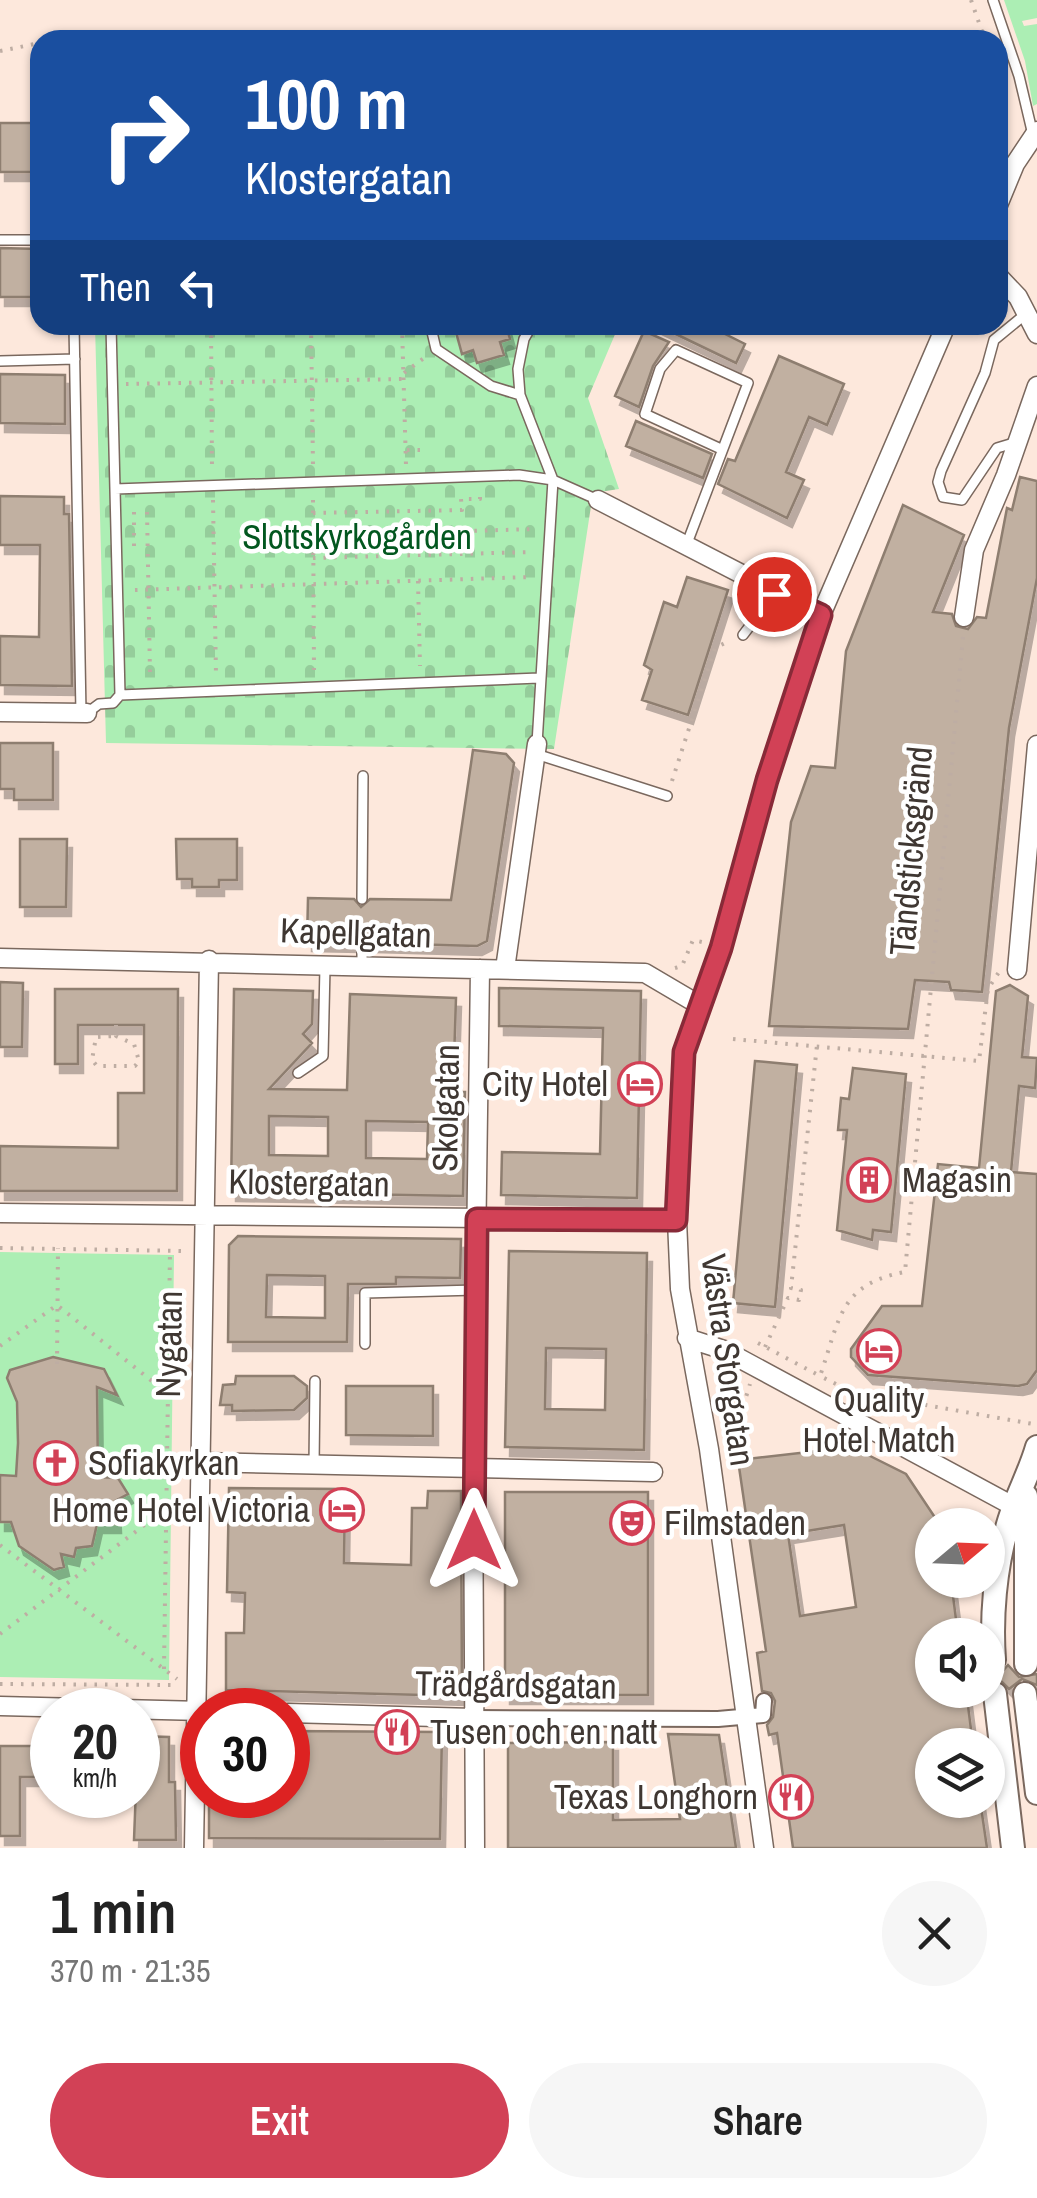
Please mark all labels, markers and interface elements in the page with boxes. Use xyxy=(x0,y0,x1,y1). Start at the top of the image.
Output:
text: 100 m xyxy=(245,57,408,151)
icon: right xyxy=(80,70,210,200)
text: Klostergatan xyxy=(245,147,452,208)
icon: left xyxy=(171,260,226,315)
text: Then xyxy=(80,262,151,313)
park label: Slottskyrkogården xyxy=(242,513,472,560)
pin xyxy=(732,552,817,637)
icon: arrive xyxy=(747,567,802,622)
street label: Tändsticksgränd xyxy=(878,745,943,957)
street label: Kapellgatan xyxy=(279,906,433,959)
street label: Skolgatan xyxy=(421,1044,470,1172)
place label: City Hotel xyxy=(482,1060,608,1107)
hotel icon: City Hotel xyxy=(617,1061,663,1107)
place label: Magasin xyxy=(902,1156,1012,1203)
building icon: Magasin xyxy=(846,1157,892,1203)
street label: Klostergatan xyxy=(228,1158,390,1207)
street label: Västra Storgatan xyxy=(690,1251,767,1469)
street label: Nygatan xyxy=(144,1290,193,1398)
hotel icon: Quality Hotel Match xyxy=(856,1328,902,1374)
place label: Quality Hotel Match xyxy=(802,1376,956,1463)
place label: Sofiakyrkan xyxy=(88,1439,240,1486)
church icon: Sofiakyrkan xyxy=(33,1440,79,1486)
place label: Home Hotel Victoria xyxy=(52,1486,310,1533)
hotel icon: Home Hotel Victoria xyxy=(319,1487,365,1533)
position arrow xyxy=(422,1488,526,1592)
place label: Filmstaden xyxy=(664,1499,806,1546)
theatre icon: Filmstaden xyxy=(609,1500,655,1546)
north arrow xyxy=(915,1508,1005,1598)
map controls xyxy=(915,1508,1005,1818)
button: sound xyxy=(915,1618,1005,1708)
street label: Trädgårdsgatan xyxy=(415,1659,617,1710)
speed limit sign: 30 xyxy=(180,1688,310,1818)
text: 20 xyxy=(72,1707,118,1775)
place label: Tusen och en natt xyxy=(430,1708,657,1755)
restaurant icon: Tusen och en natt xyxy=(374,1709,420,1755)
button: layers xyxy=(915,1728,1005,1818)
text: km/h xyxy=(73,1761,117,1795)
place label: Texas Longhorn xyxy=(554,1773,758,1820)
restaurant icon: Texas Longhorn xyxy=(768,1774,814,1820)
text: 1 min xyxy=(50,1871,177,1952)
button: close xyxy=(882,1881,987,1986)
text: 370 m · 21:35 xyxy=(50,1949,210,1992)
button: Exit xyxy=(50,2063,509,2178)
button: Share xyxy=(529,2063,987,2178)

